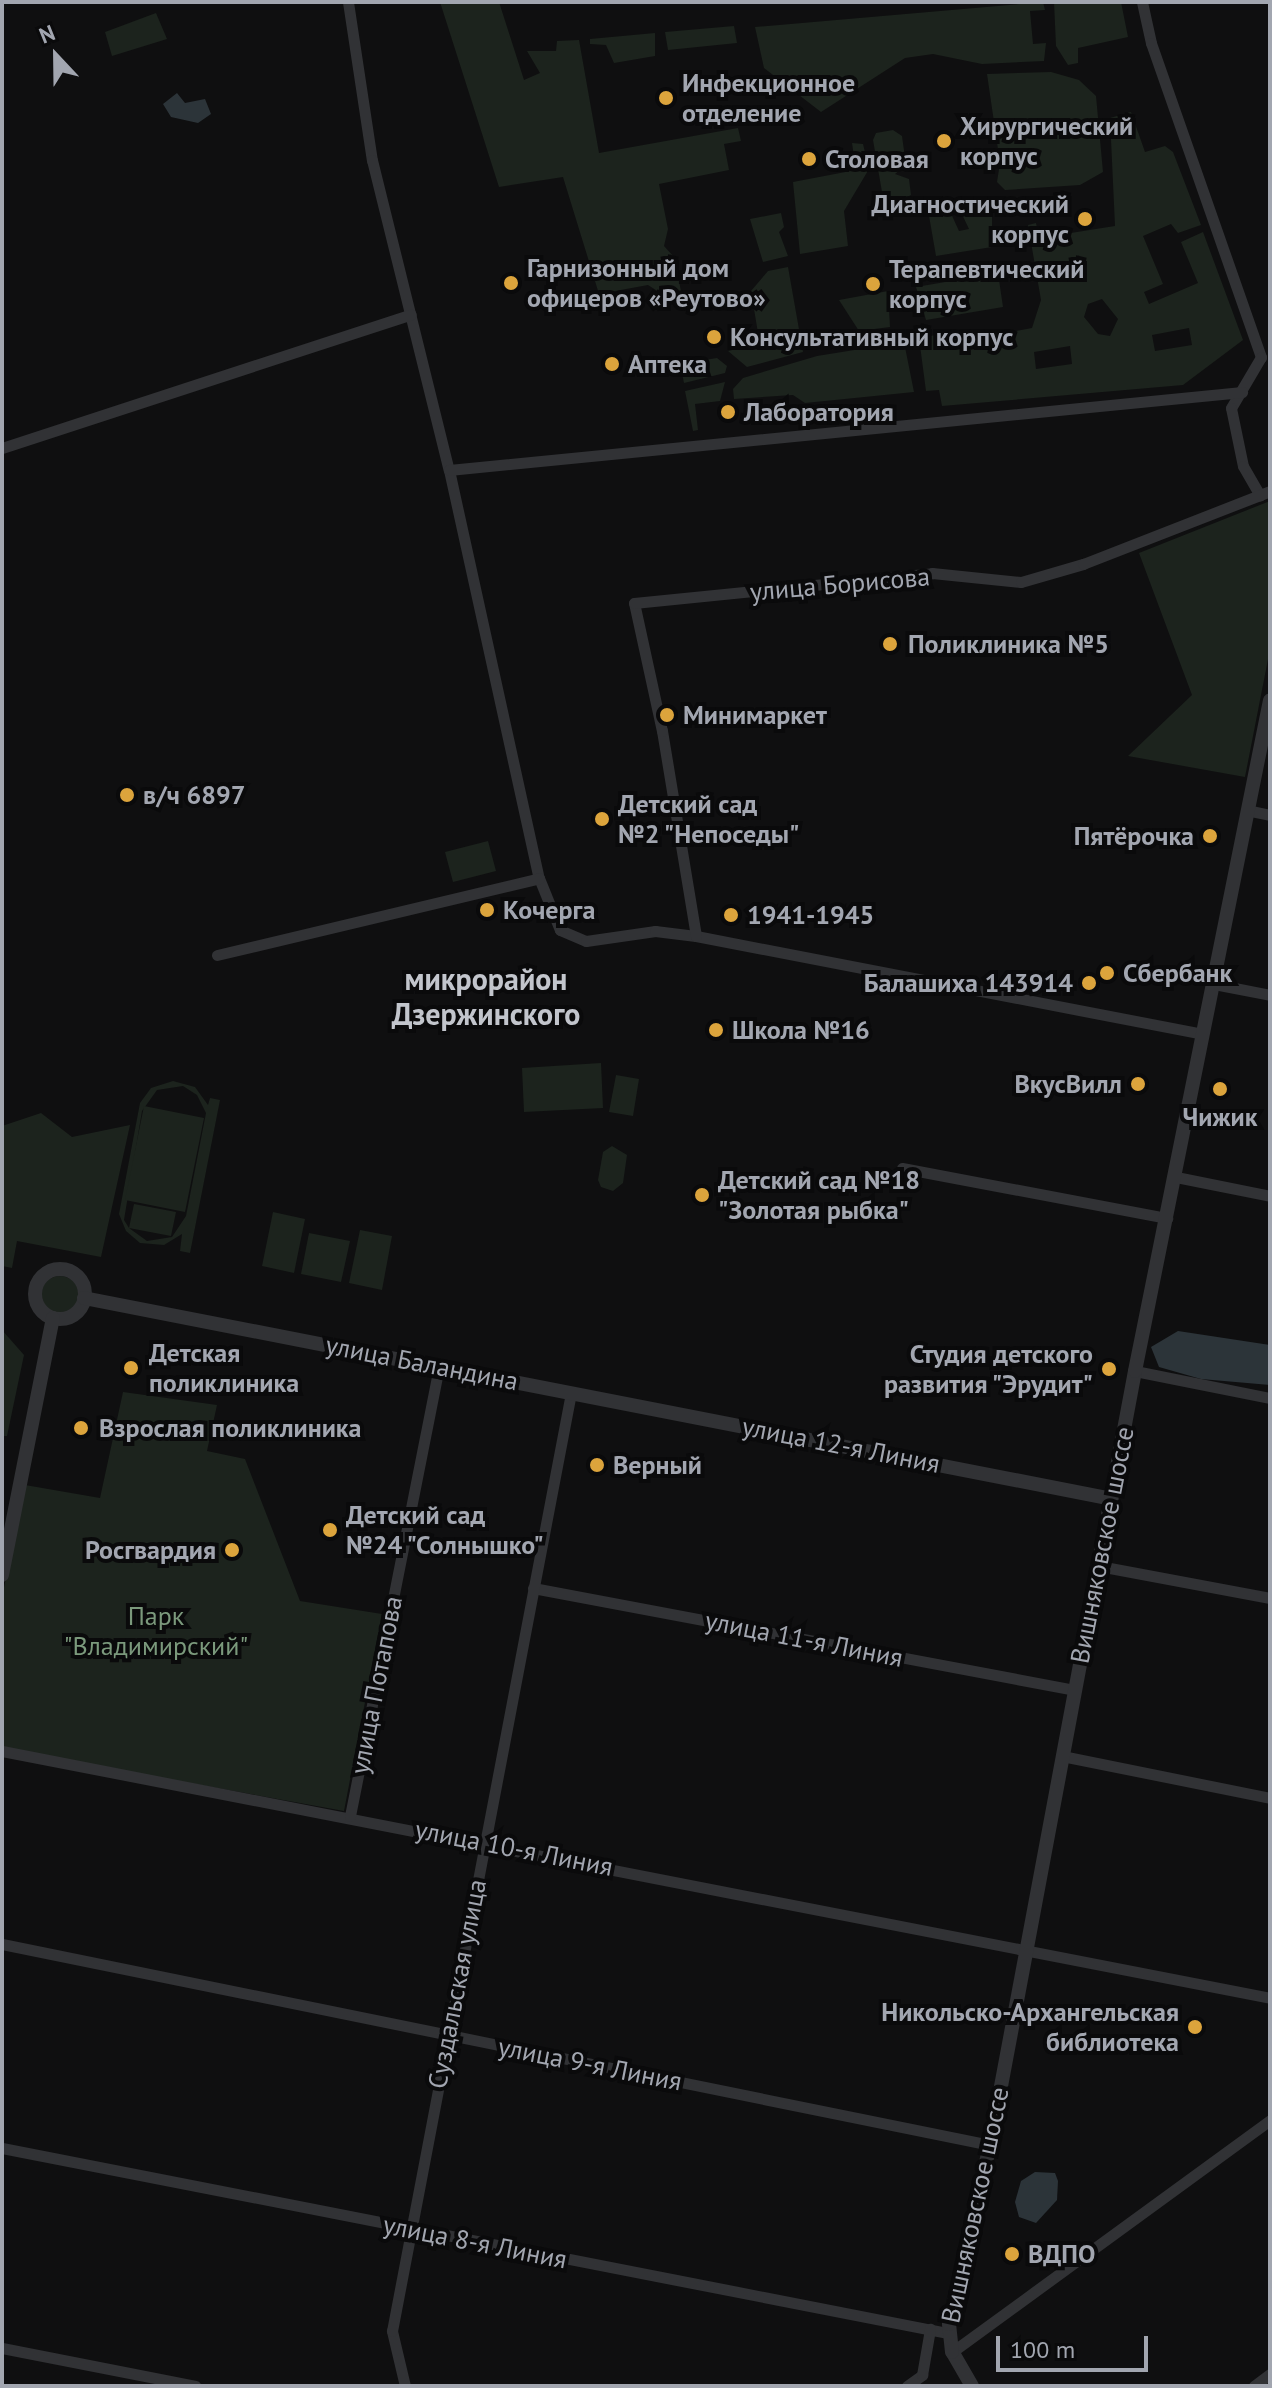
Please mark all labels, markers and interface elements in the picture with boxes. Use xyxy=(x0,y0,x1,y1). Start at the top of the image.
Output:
north arrow xyxy=(16,16,96,96)
text: N xyxy=(35,18,59,49)
place label: Инфекционное отделение xyxy=(682,67,855,128)
marker: Инфекционное отделение xyxy=(657,89,675,107)
place label: Хирургический корпус xyxy=(960,110,1133,172)
marker: Хирургический корпус xyxy=(935,132,953,150)
place label: Столовая xyxy=(825,143,929,175)
marker: Столовая xyxy=(800,150,818,168)
place label: Диагностический корпус xyxy=(872,188,1069,250)
marker: Диагностический корпус xyxy=(1076,210,1094,228)
place label: Гарнизонный дом офицеров «Реутово» xyxy=(527,252,766,314)
place label: Терапевтический корпус xyxy=(889,253,1084,314)
marker: Гарнизонный дом офицеров «Реутово» xyxy=(502,274,520,292)
marker: Терапевтический корпус xyxy=(864,275,882,293)
place label: Консультативный корпус xyxy=(730,321,1014,353)
marker: Консультативный корпус xyxy=(705,328,723,346)
place label: Аптека xyxy=(628,348,707,380)
marker: Аптека xyxy=(603,355,621,373)
place label: Лаборатория xyxy=(744,396,894,428)
marker: Лаборатория xyxy=(719,403,737,421)
street label: улица Борисова xyxy=(749,561,931,607)
place label: Поликлиника №5 xyxy=(908,628,1109,660)
marker: Поликлиника №5 xyxy=(879,633,901,655)
place label: Минимаркет xyxy=(683,699,827,731)
marker: Минимаркет xyxy=(658,706,676,724)
place label: в/ч 6897 xyxy=(143,779,245,811)
marker: в/ч 6897 xyxy=(118,786,136,804)
place label: Детский сад №2 "Непоседы" xyxy=(618,788,802,850)
marker: Детский сад №2 "Непоседы" xyxy=(593,810,611,828)
place label: Пятёрочка xyxy=(1074,820,1194,852)
marker: Пятёрочка xyxy=(1201,827,1219,845)
place label: Кочерга xyxy=(503,894,595,926)
place label: 1941-1945 xyxy=(747,899,874,931)
marker: Кочерга xyxy=(478,901,496,919)
marker: 1941-1945 xyxy=(722,906,740,924)
place label: Сбербанк xyxy=(1123,957,1232,989)
district label: микрорайон Дзержинского xyxy=(392,961,580,1032)
marker: Сбербанк xyxy=(1098,964,1116,982)
place label: Балашиха 143914 xyxy=(864,967,1073,999)
marker: Балашиха 143914 xyxy=(1080,974,1098,992)
place label: Школа №16 xyxy=(732,1014,870,1046)
marker: Школа №16 xyxy=(707,1021,725,1039)
place label: ВкусВилл xyxy=(1014,1068,1122,1100)
marker: ВкусВилл xyxy=(1129,1075,1147,1093)
marker: Чижик xyxy=(1211,1080,1229,1098)
place label: Чижик xyxy=(1183,1101,1257,1133)
place label: Детский сад №18 "Золотая рыбка" xyxy=(718,1164,920,1226)
marker: Детский сад №18 "Золотая рыбка" xyxy=(693,1186,711,1204)
street label: улица Баландина xyxy=(323,1329,521,1397)
place label: Детская поликлиника xyxy=(149,1337,299,1398)
place label: Студия детского развития "Эрудит" xyxy=(882,1338,1093,1400)
marker: Детская поликлиника xyxy=(120,1357,142,1379)
marker: Студия детского развития "Эрудит" xyxy=(1100,1360,1118,1378)
street label: улица 12-я Линия xyxy=(739,1410,943,1480)
place label: Взрослая поликлиника xyxy=(99,1412,361,1444)
marker: Взрослая поликлиника xyxy=(70,1417,92,1439)
street label: Вишняковское шоссе xyxy=(1064,1424,1140,1666)
place label: Верный xyxy=(613,1449,702,1481)
marker: Верный xyxy=(588,1456,606,1474)
place label: Детский сад №24 "Солнышко" xyxy=(346,1499,546,1560)
marker: Детский сад №24 "Солнышко" xyxy=(321,1521,339,1539)
place label: Росгвардия xyxy=(85,1534,216,1566)
marker: Росгвардия xyxy=(223,1541,241,1559)
street label: улица Потапова xyxy=(343,1593,409,1777)
park label: Парк "Владимирский" xyxy=(64,1600,248,1662)
street label: улица 11-я Линия xyxy=(702,1604,906,1674)
street label: улица 10-я Линия xyxy=(412,1813,616,1883)
street label: Суздальская улица xyxy=(421,1877,493,2091)
place label: Никольско-Архангельская библиотека xyxy=(881,1996,1179,2058)
marker: Никольско-Архангельская библиотека xyxy=(1186,2018,1204,2036)
street label: улица 9-я Линия xyxy=(495,2031,685,2097)
street label: Вишняковское шоссе xyxy=(935,2084,1015,2326)
street label: улица 8-я Линия xyxy=(380,2209,570,2275)
place label: ВДПО xyxy=(1028,2238,1095,2270)
marker: ВДПО xyxy=(1003,2245,1021,2263)
scale bar xyxy=(1000,2320,1152,2370)
text: 100 m xyxy=(1010,2334,1075,2365)

